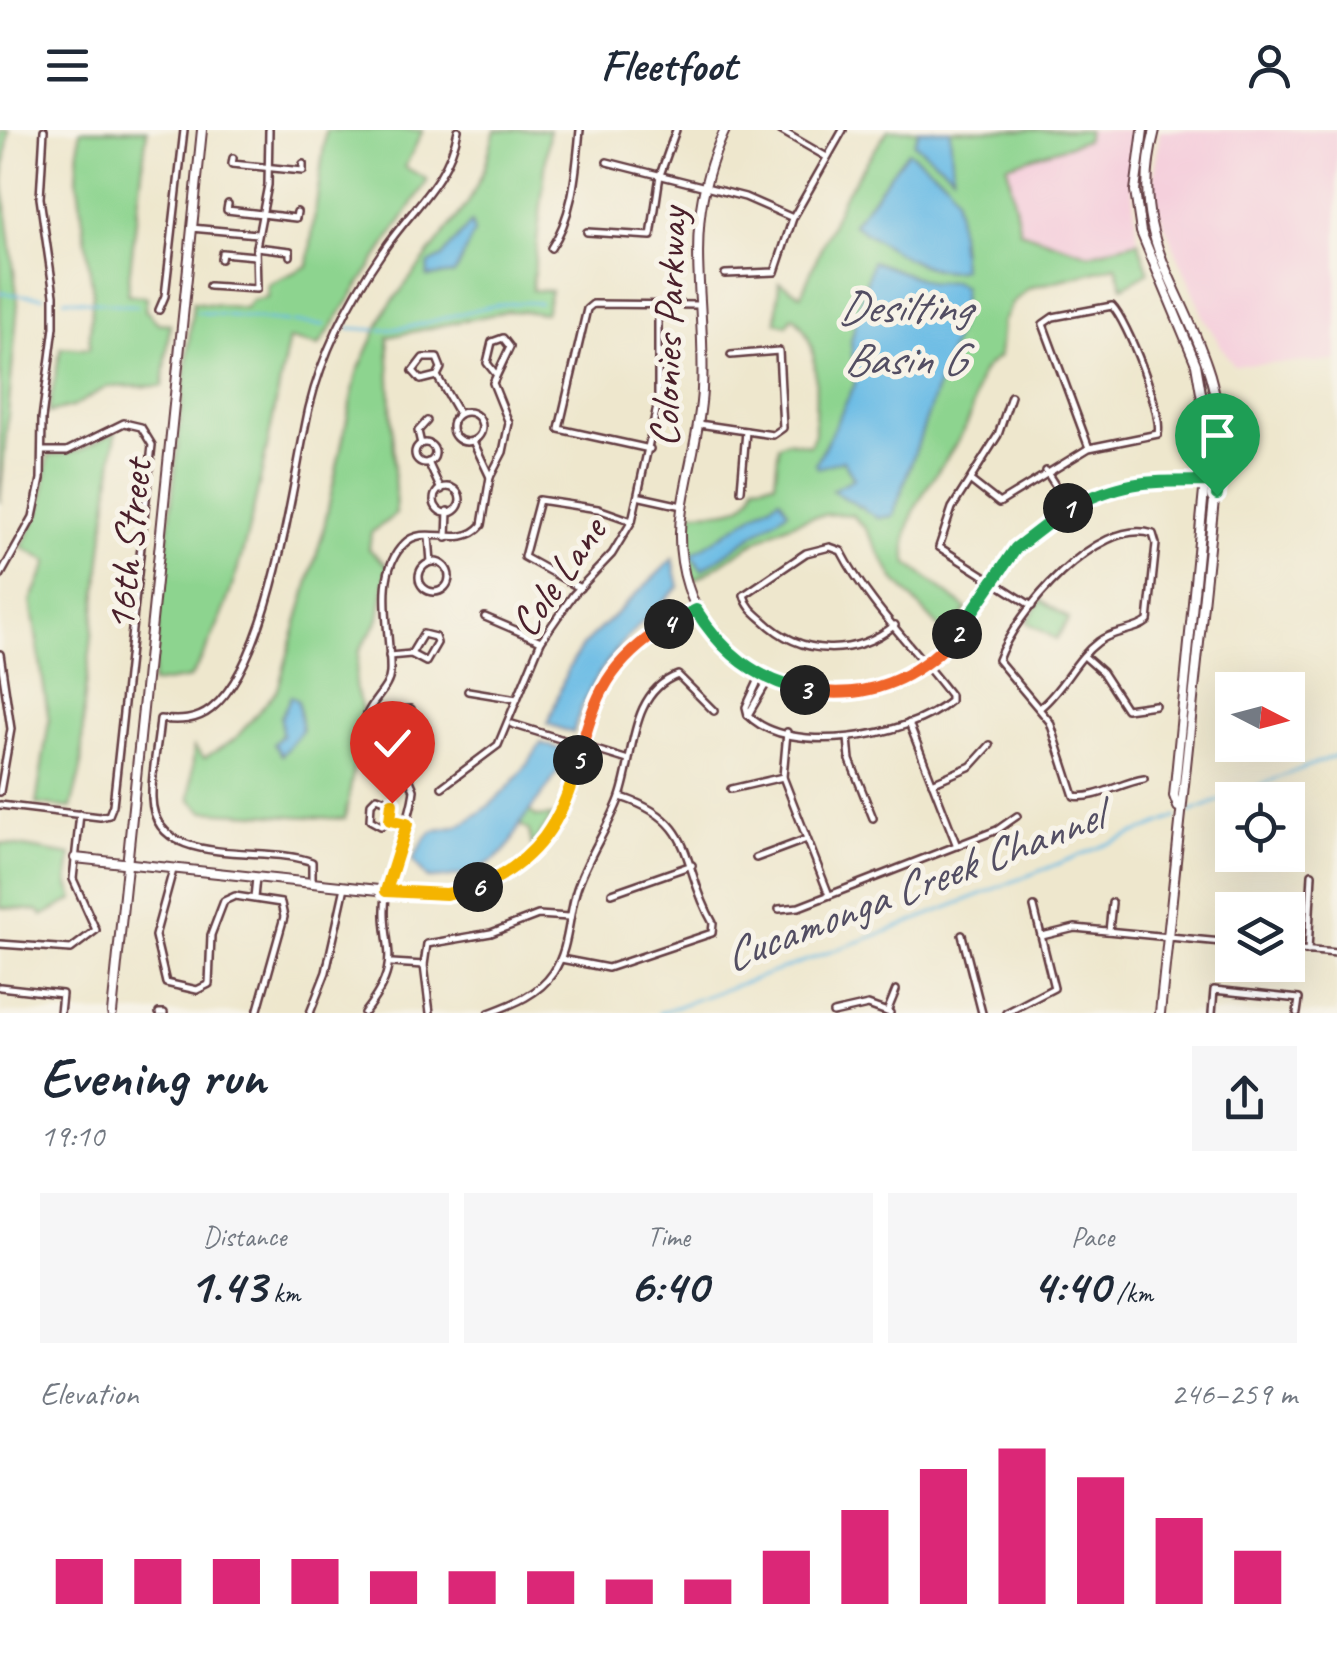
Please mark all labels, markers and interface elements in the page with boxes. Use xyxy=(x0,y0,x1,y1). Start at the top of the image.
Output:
text: Fleetfoot xyxy=(601,37,736,94)
icon: menu xyxy=(40,38,95,93)
icon: person xyxy=(1242,38,1297,93)
street label: Colonies Parkway xyxy=(638,203,699,448)
water label: Desilting Basin G xyxy=(838,279,977,388)
pin xyxy=(1175,393,1260,496)
icon: arrive xyxy=(1190,408,1245,463)
street label: 16th Street xyxy=(93,453,164,633)
pin: 1 xyxy=(1043,483,1093,533)
text: 1 xyxy=(1062,490,1074,525)
street label: Cole Lane xyxy=(498,504,620,647)
pin: 4 xyxy=(644,599,694,649)
text: 4 xyxy=(663,606,675,641)
pin: 2 xyxy=(932,609,982,659)
text: 2 xyxy=(951,616,963,651)
pin: 3 xyxy=(780,665,830,715)
text: 3 xyxy=(799,672,811,707)
north arrow xyxy=(1215,672,1305,762)
map controls xyxy=(1215,672,1305,982)
pin xyxy=(350,701,435,804)
icon: check xyxy=(365,716,420,771)
pin: 5 xyxy=(553,735,603,785)
text: 5 xyxy=(572,742,584,777)
button: locate xyxy=(1215,782,1305,872)
water label: Cucamonga Creek Channel xyxy=(715,783,1123,985)
pin: 6 xyxy=(453,862,503,912)
text: 6 xyxy=(471,869,485,904)
button: layers xyxy=(1215,892,1305,982)
text: Evening run xyxy=(40,1042,265,1112)
button: share xyxy=(1192,1046,1297,1151)
text: 19:10 xyxy=(40,1115,104,1156)
text: Distance xyxy=(203,1219,286,1254)
text: Time xyxy=(647,1219,690,1254)
text: Pace xyxy=(1071,1219,1114,1254)
text: 1.43 xyxy=(189,1254,266,1317)
text: 6:40 xyxy=(629,1254,708,1317)
text: 4:40 xyxy=(1032,1254,1110,1317)
text: km xyxy=(266,1275,300,1310)
text: /km xyxy=(1110,1275,1153,1310)
text: Elevation xyxy=(40,1373,138,1414)
text: 246–259 m xyxy=(1171,1373,1297,1414)

